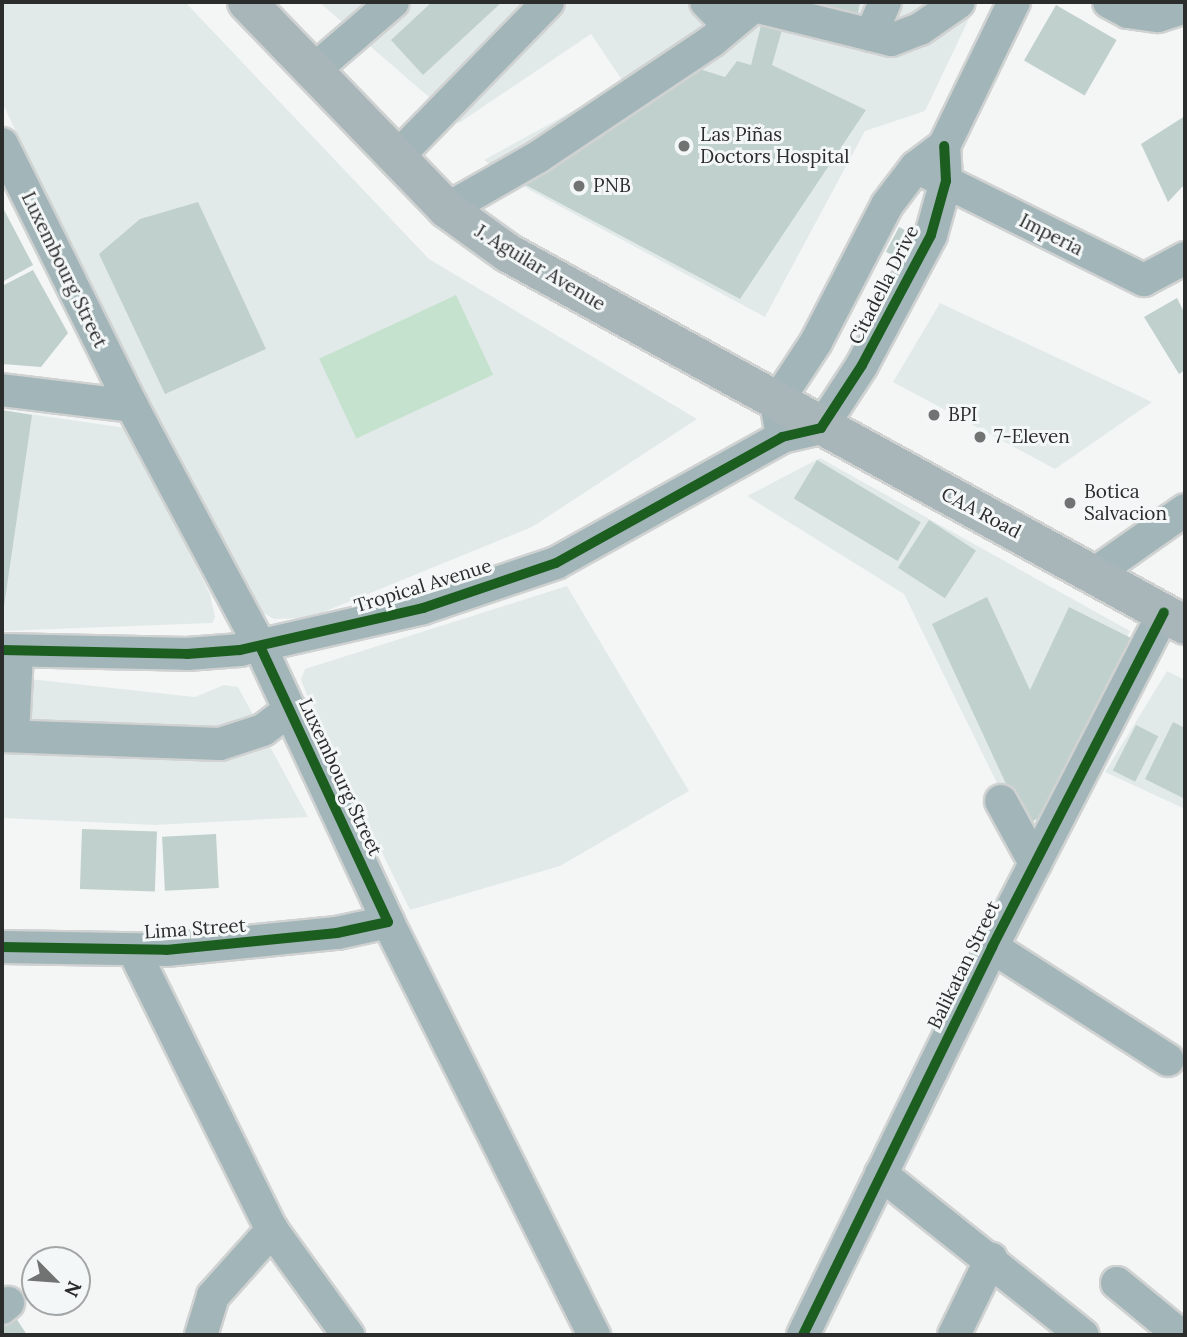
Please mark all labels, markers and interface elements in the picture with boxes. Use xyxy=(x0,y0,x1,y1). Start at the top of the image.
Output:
place label: Las Piñas Doctors Hospital xyxy=(700,124,849,168)
marker: Las Piñas Doctors Hospital xyxy=(674,136,694,156)
place label: PNB xyxy=(593,175,631,197)
marker: PNB xyxy=(571,178,587,194)
street label: Luxembourg Street xyxy=(16,188,112,352)
street label: Imperia xyxy=(1015,209,1087,261)
street label: J. Aguilar Avenue xyxy=(471,220,609,316)
street label: Citadella Drive xyxy=(844,222,924,348)
place label: BPI xyxy=(948,404,977,426)
marker: BPI xyxy=(926,407,942,423)
place label: 7-Eleven xyxy=(994,426,1070,448)
marker: 7-Eleven xyxy=(972,429,988,445)
place label: Botica Salvacion xyxy=(1084,481,1167,525)
street label: CAA Road xyxy=(937,483,1025,543)
marker: Botica Salvacion xyxy=(1062,495,1078,511)
street label: Tropical Avenue xyxy=(352,554,494,618)
street label: Luxembourg Street xyxy=(294,695,386,859)
street label: Balikatan Street xyxy=(923,897,1005,1033)
street label: Lima Street xyxy=(143,914,247,944)
north arrow xyxy=(21,1246,91,1316)
text: N xyxy=(59,1277,87,1301)

